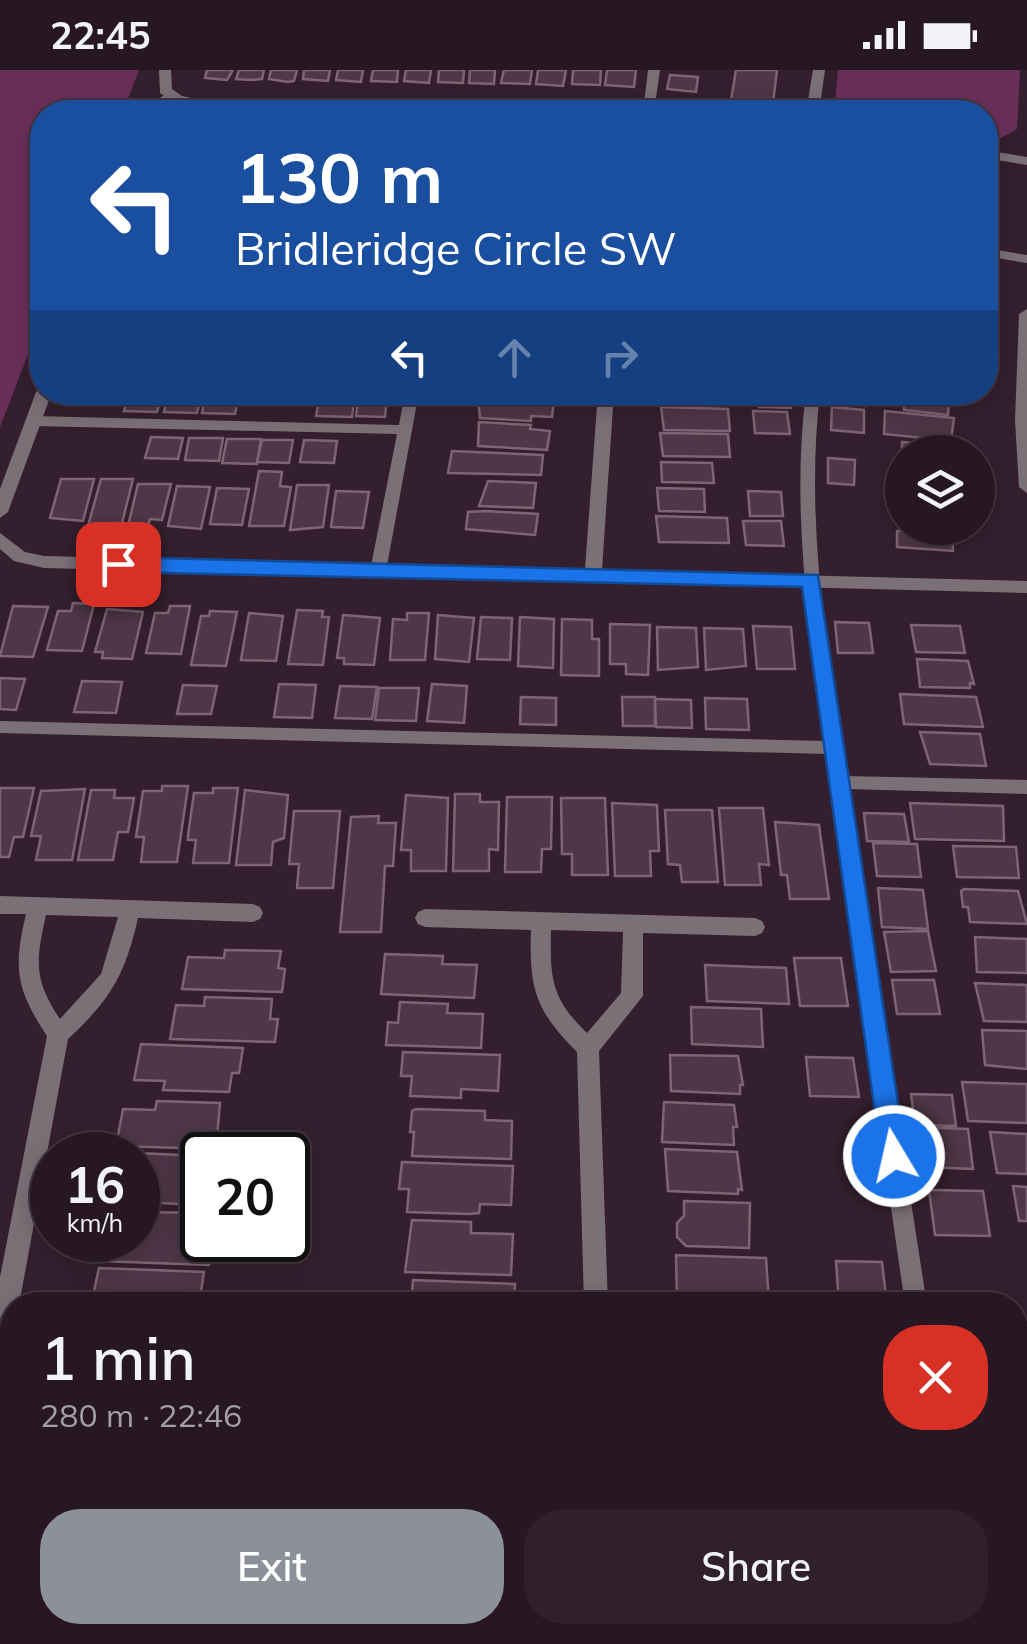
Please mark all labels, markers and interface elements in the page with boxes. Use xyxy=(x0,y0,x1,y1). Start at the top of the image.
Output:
text: 22:45 xyxy=(50,11,151,59)
text: 130 m xyxy=(235,133,443,221)
icon: left xyxy=(70,140,200,270)
text: Bridleridge Circle SW xyxy=(235,220,677,276)
icon: left xyxy=(382,330,437,385)
icon: ahead xyxy=(487,330,542,385)
icon: right xyxy=(592,330,647,385)
map controls xyxy=(885,435,995,545)
button: layers xyxy=(885,435,995,545)
pin xyxy=(76,522,161,607)
icon: arrive xyxy=(91,537,146,592)
position arrow xyxy=(842,1104,946,1208)
speed limit sign: 20 xyxy=(180,1132,310,1262)
text: 16 xyxy=(65,1153,125,1216)
text: km/h xyxy=(67,1207,123,1238)
text: 1 min xyxy=(40,1320,196,1395)
button: close xyxy=(883,1325,988,1430)
text: 280 m · 22:46 xyxy=(40,1395,242,1435)
button: Exit xyxy=(40,1509,504,1624)
button: Share xyxy=(524,1509,988,1624)

